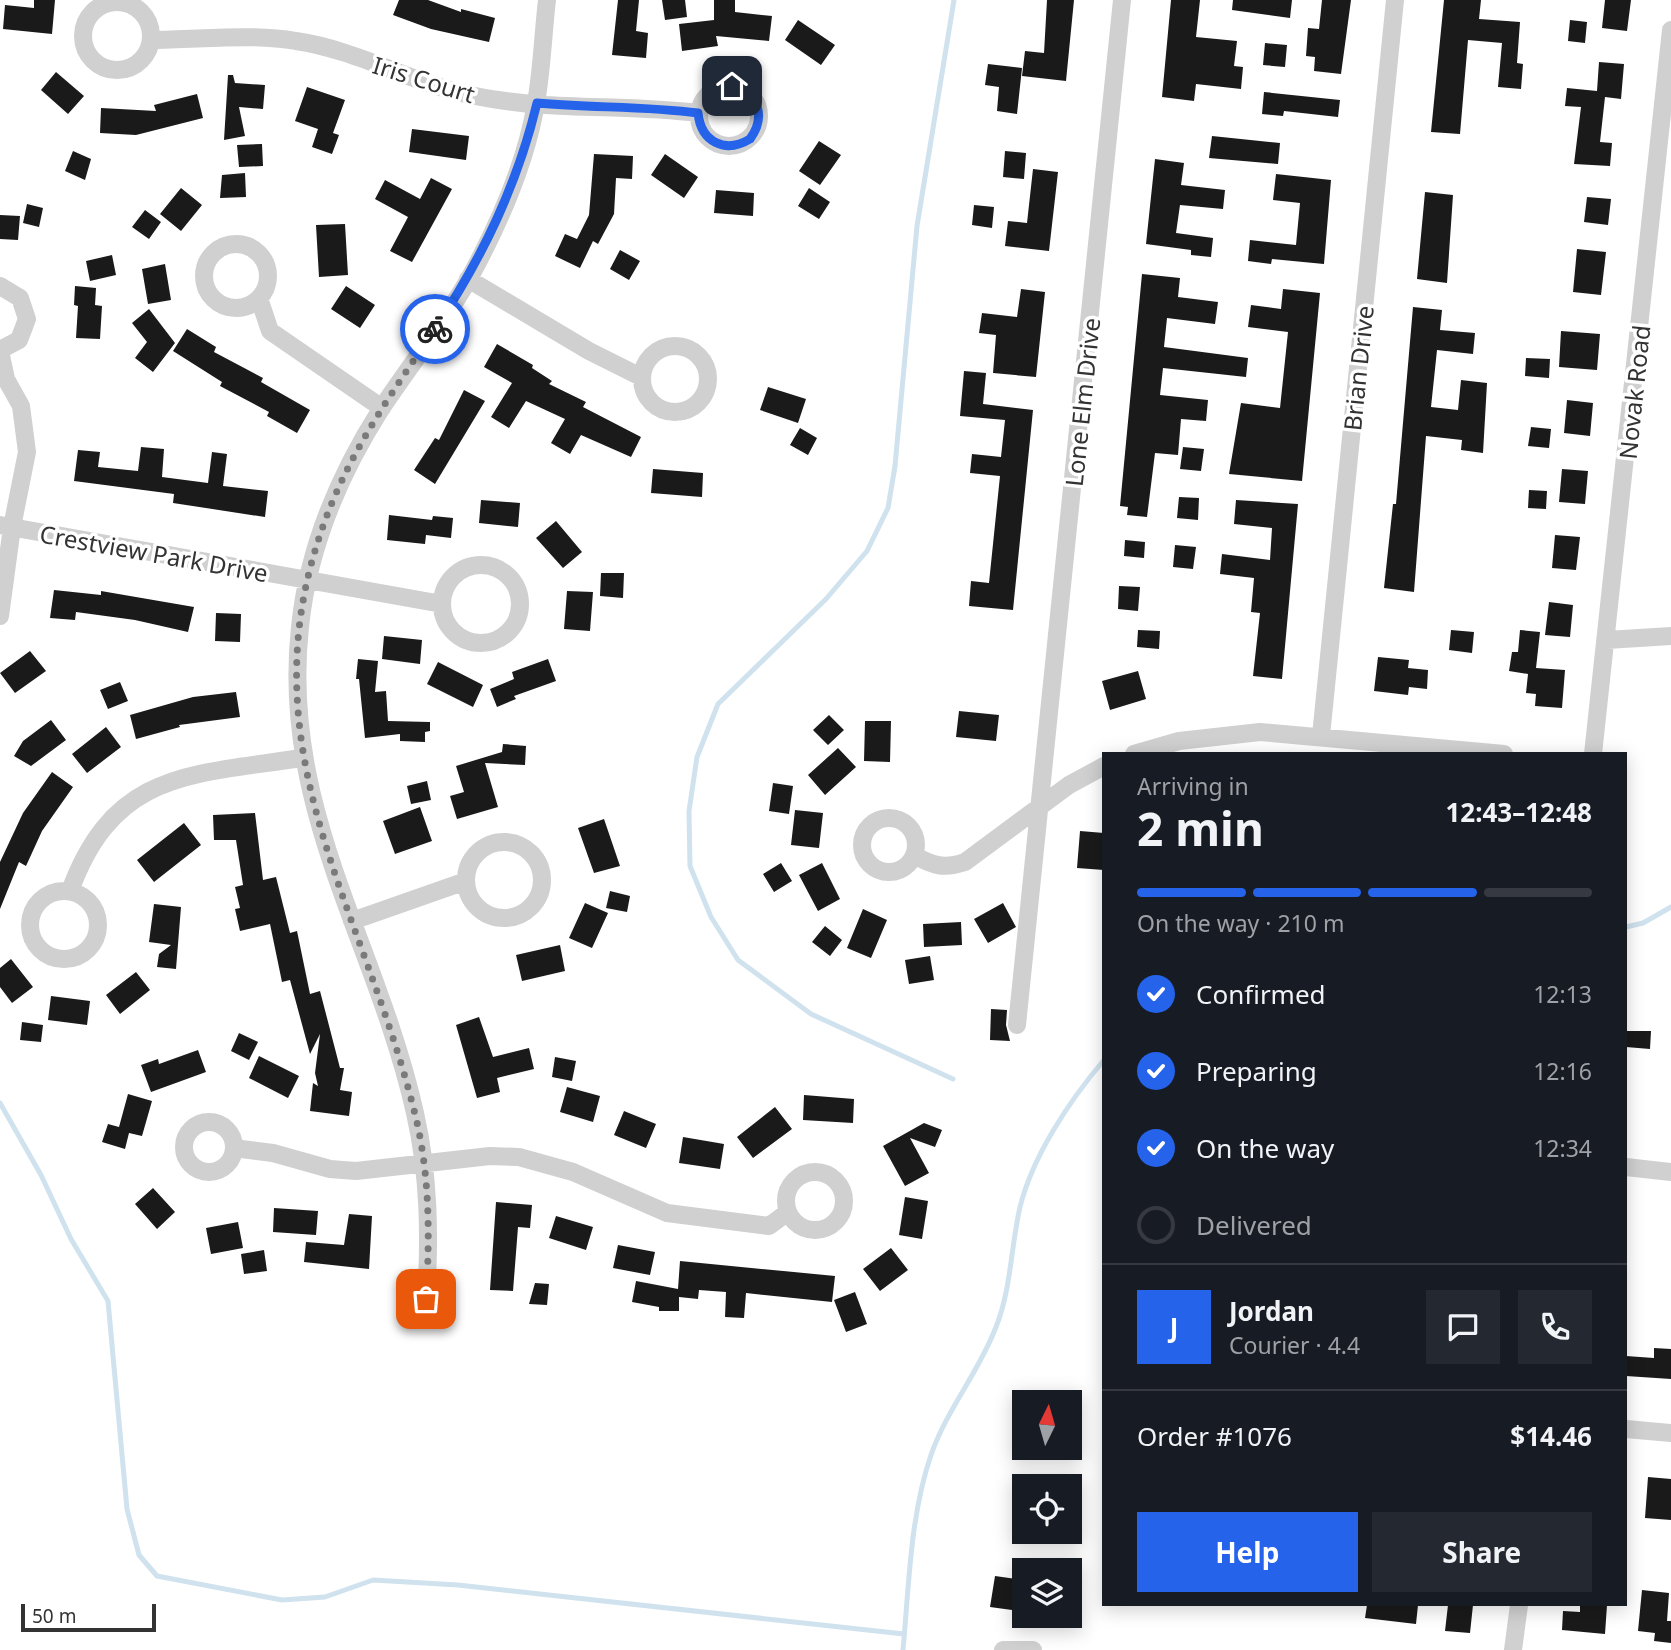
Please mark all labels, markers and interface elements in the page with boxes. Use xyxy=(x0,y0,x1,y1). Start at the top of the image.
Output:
street label: Iris Court xyxy=(369,48,479,110)
pin xyxy=(702,56,762,116)
icon: home xyxy=(713,67,751,105)
courier xyxy=(400,294,470,364)
street label: Brian Drive xyxy=(1335,304,1381,432)
icon: bike xyxy=(416,310,454,348)
street label: Lone Elm Drive xyxy=(1057,316,1107,488)
street label: Novak Road xyxy=(1611,323,1657,461)
street label: Crestview Park Drive xyxy=(37,517,271,589)
text: Arriving in xyxy=(1137,770,1249,802)
text: 12:43–12:48 xyxy=(1445,794,1592,830)
text: 2 min xyxy=(1137,797,1264,859)
text: On the way · 210 m xyxy=(1137,907,1344,939)
icon: check xyxy=(1137,975,1175,1013)
text: Confirmed xyxy=(1196,976,1326,1012)
text: 12:13 xyxy=(1533,978,1592,1010)
icon: check xyxy=(1137,1052,1175,1090)
text: Preparing xyxy=(1196,1053,1317,1089)
text: 12:16 xyxy=(1533,1055,1592,1087)
icon: check xyxy=(1137,1129,1175,1167)
text: On the way xyxy=(1196,1130,1334,1166)
text: 12:34 xyxy=(1533,1132,1592,1164)
text: Delivered xyxy=(1196,1207,1312,1243)
pin xyxy=(396,1269,456,1329)
icon: bag xyxy=(407,1280,445,1318)
button: chat xyxy=(1426,1290,1500,1364)
button: phone xyxy=(1518,1290,1592,1364)
text: Jordan xyxy=(1229,1293,1314,1329)
text: J xyxy=(1170,1309,1178,1345)
text: Courier · 4.4 xyxy=(1229,1329,1360,1361)
north arrow xyxy=(1012,1390,1082,1460)
map controls xyxy=(1012,1390,1082,1628)
text: Order #1076 xyxy=(1137,1418,1292,1454)
text: $14.46 xyxy=(1510,1418,1592,1454)
button: locate xyxy=(1012,1474,1082,1544)
button: Help xyxy=(1137,1512,1358,1592)
button: Share xyxy=(1372,1512,1592,1592)
button: layers xyxy=(1012,1558,1082,1628)
scale bar xyxy=(21,1601,156,1633)
text: 50 m xyxy=(32,1603,76,1629)

